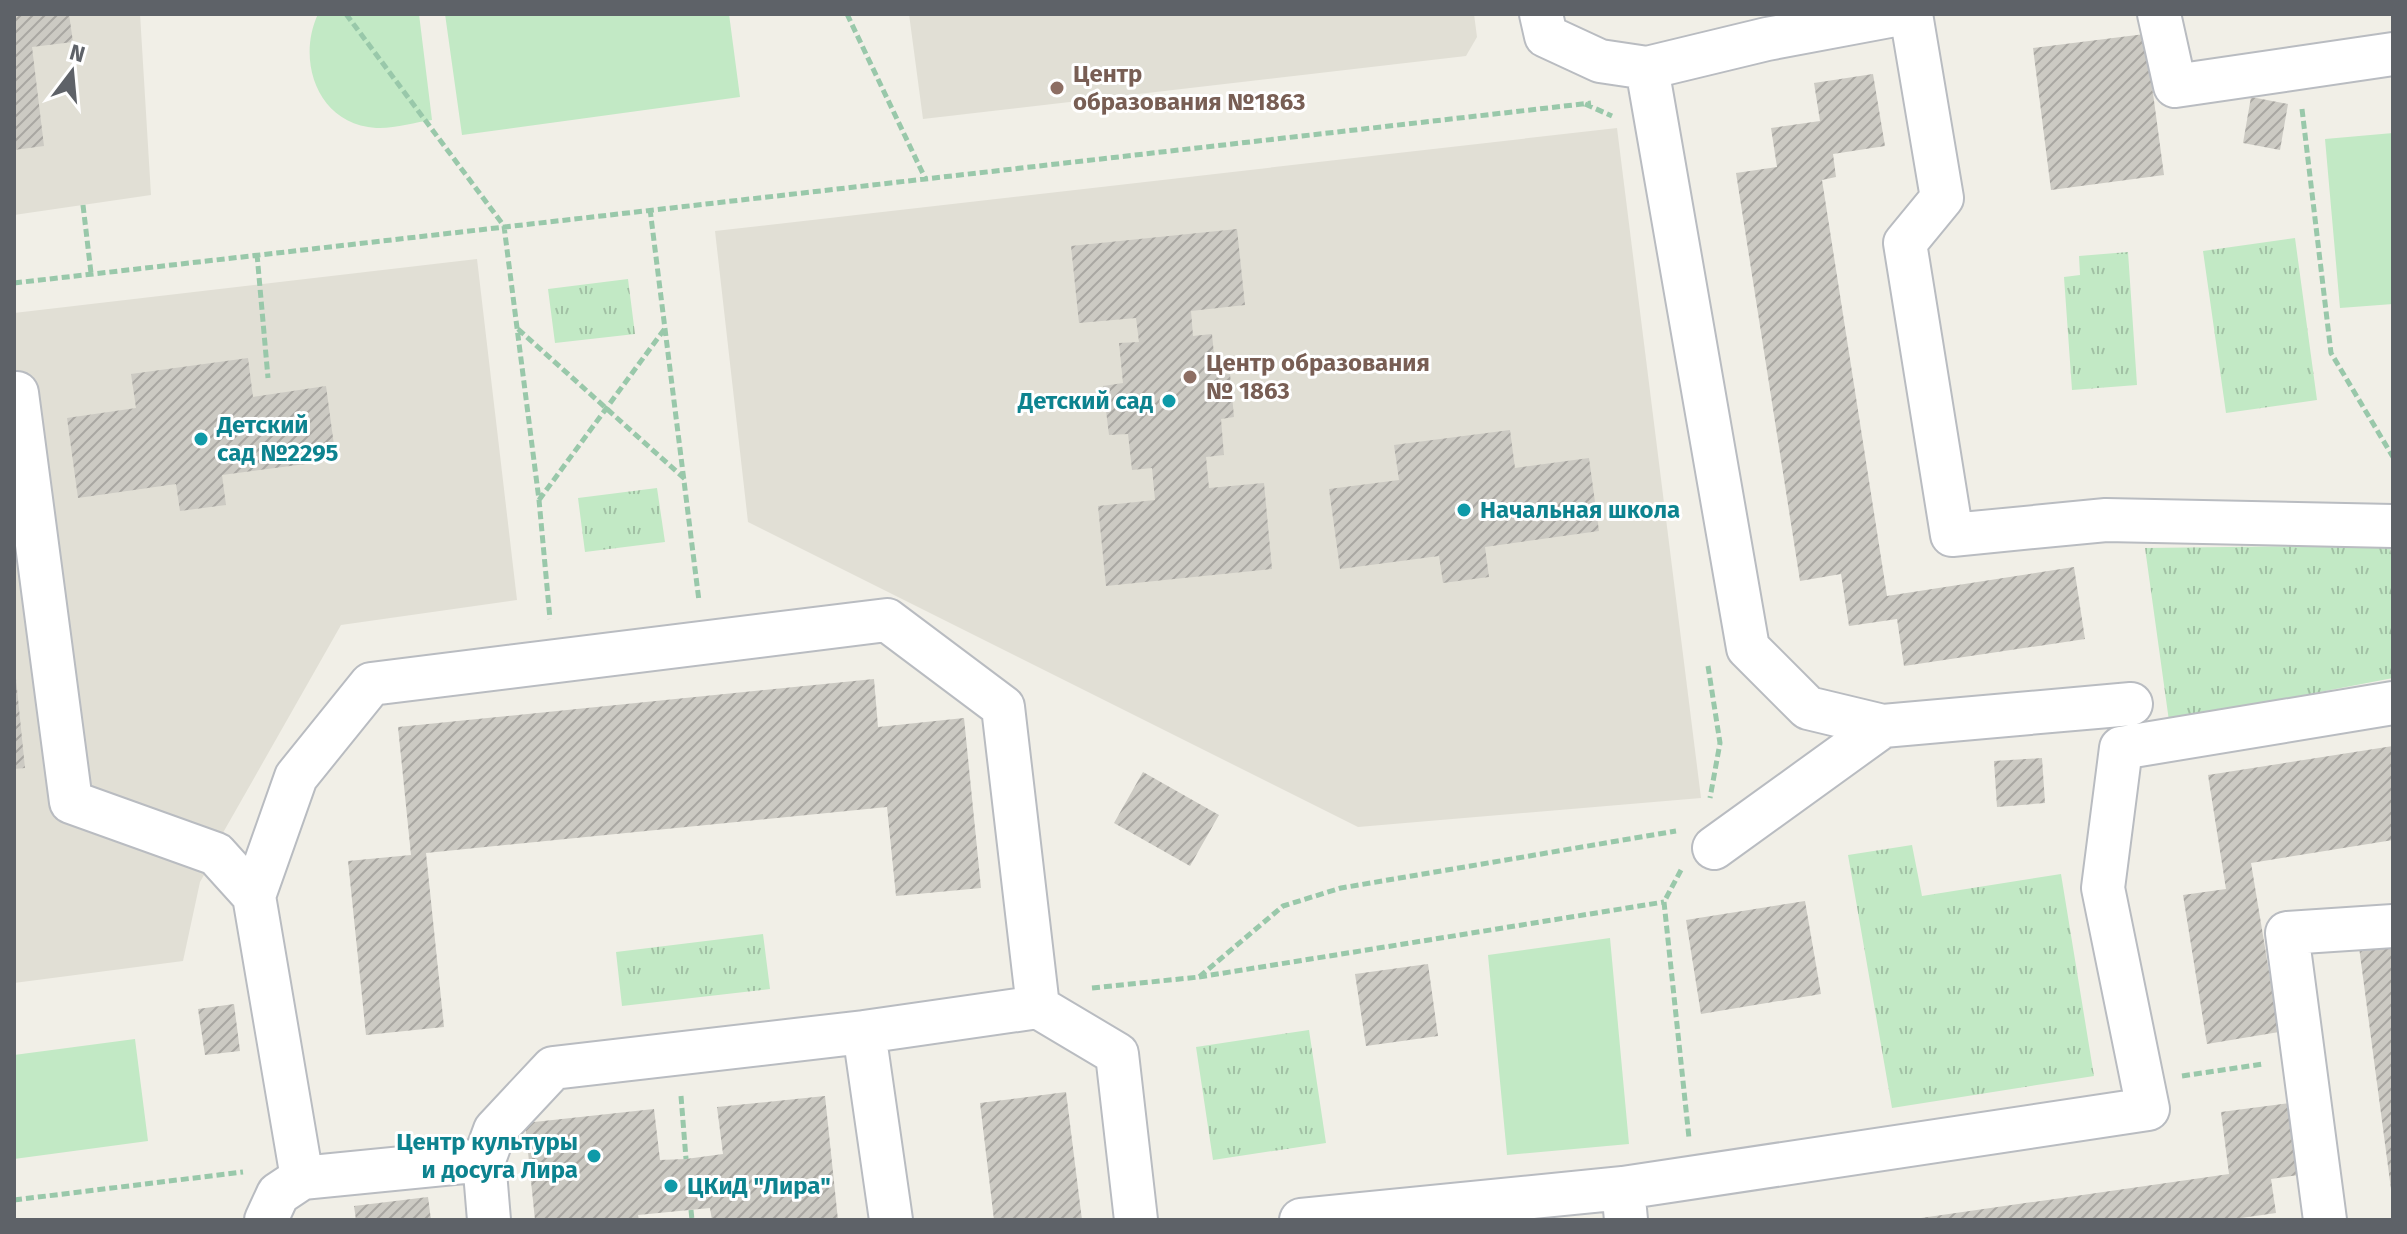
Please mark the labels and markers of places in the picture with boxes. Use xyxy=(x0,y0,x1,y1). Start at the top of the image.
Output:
place label: Центр образования №1863 xyxy=(1073,60,1305,116)
marker: Центр образования №1863 xyxy=(1048,79,1066,97)
place label: Центр образования № 1863 xyxy=(1206,349,1430,405)
marker: Центр образования № 1863 xyxy=(1181,368,1199,386)
place label: Детский сад xyxy=(1017,387,1154,415)
marker: Детский сад xyxy=(1160,392,1178,410)
place label: Детский сад №2295 xyxy=(216,411,339,467)
marker: Детский сад №2295 xyxy=(192,430,210,448)
place label: Начальная школа xyxy=(1480,496,1680,524)
marker: Начальная школа xyxy=(1455,501,1473,519)
place label: Центр культуры и досуга Лира xyxy=(396,1128,578,1184)
marker: Центр культуры и досуга Лира xyxy=(585,1147,603,1165)
place label: ЦКиД "Лира" xyxy=(687,1172,831,1200)
marker: ЦКиД "Лира" xyxy=(662,1177,680,1195)

